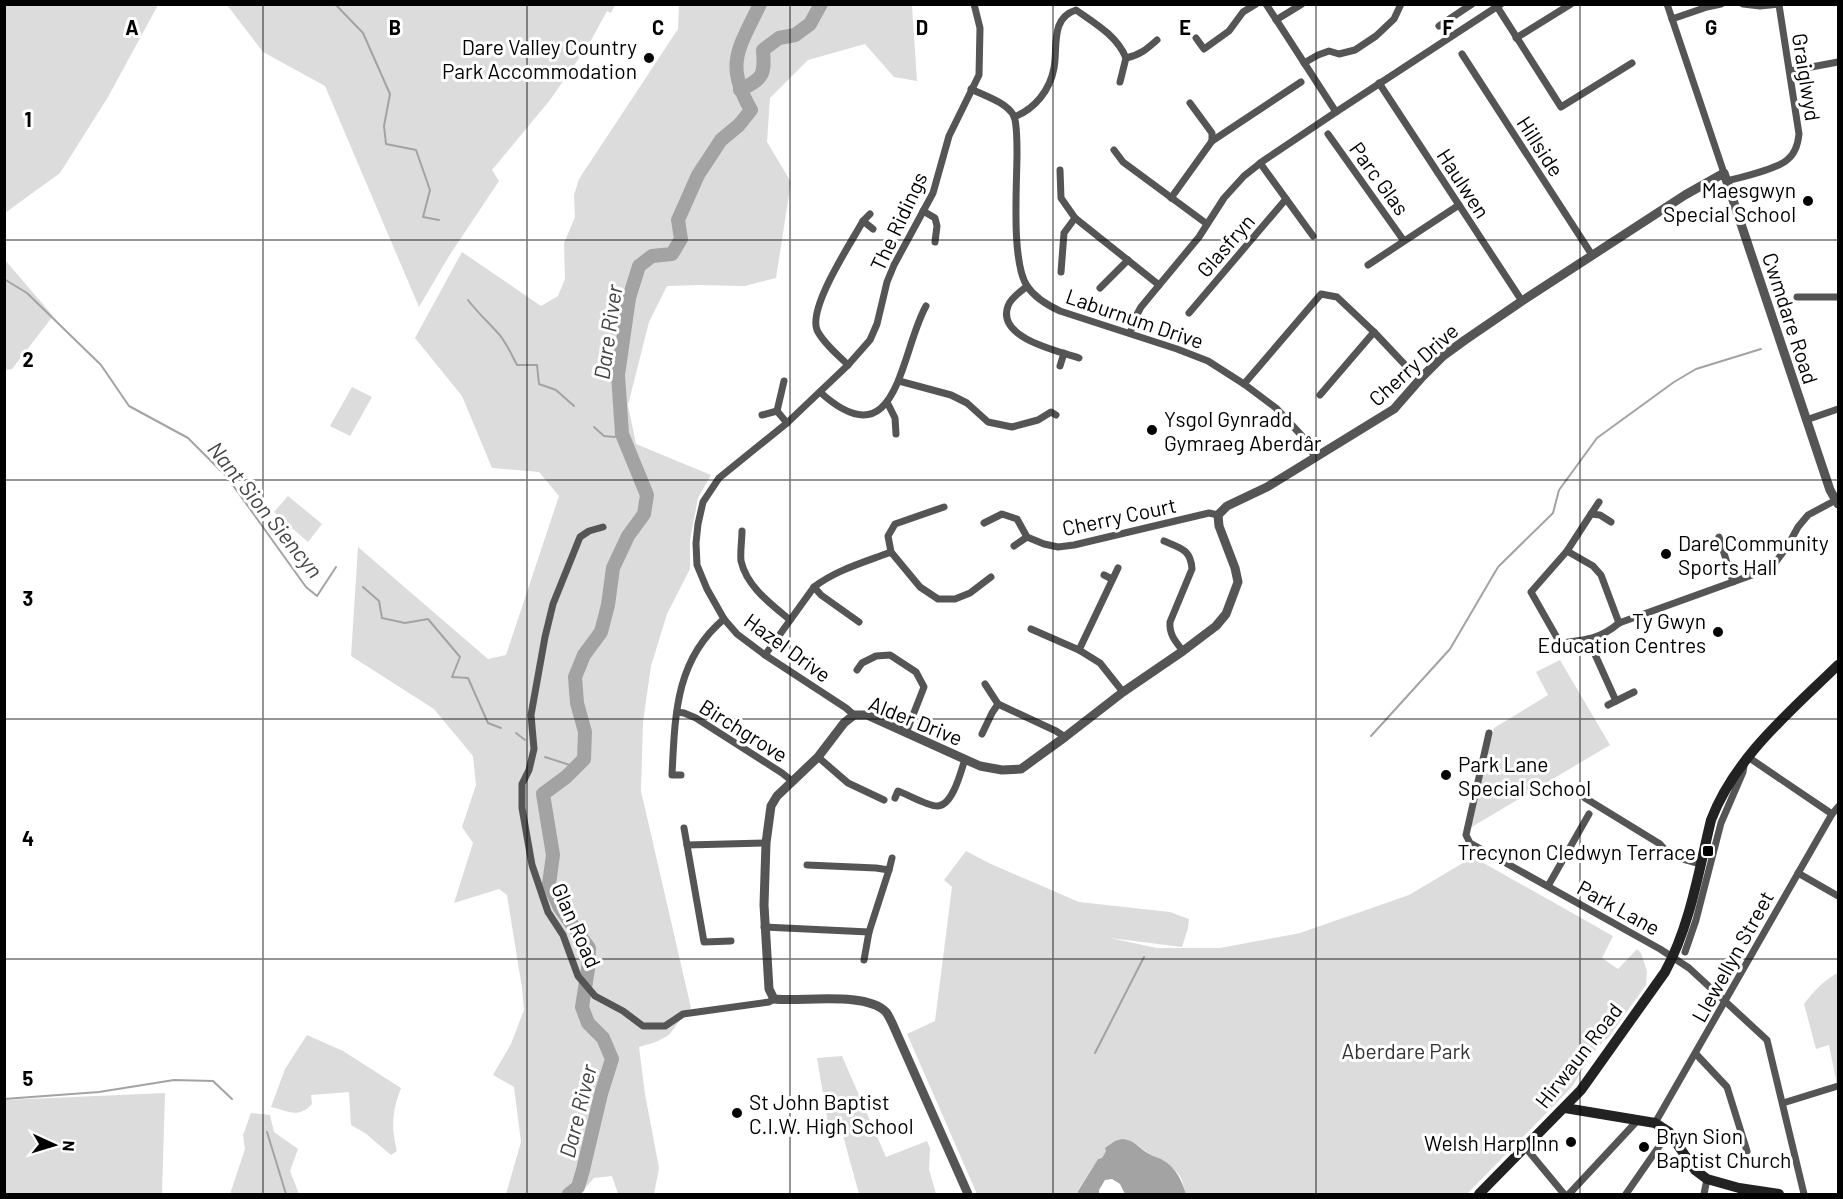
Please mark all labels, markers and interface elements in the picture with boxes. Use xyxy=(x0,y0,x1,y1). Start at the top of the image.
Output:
text: A xyxy=(125,15,139,39)
text: B xyxy=(389,15,401,39)
text: C xyxy=(652,15,664,39)
text: D xyxy=(916,15,928,39)
text: E xyxy=(1179,15,1191,39)
text: F xyxy=(1442,15,1454,39)
text: G xyxy=(1705,15,1717,39)
street label: Graiglwyd xyxy=(1788,31,1826,123)
place label: Dare Valley Country Park Accommodation xyxy=(442,34,637,83)
marker: Dare Valley Country Park Accommodation xyxy=(642,51,656,65)
text: 1 xyxy=(24,107,32,131)
street label: Hillside xyxy=(1512,111,1570,181)
street label: Parc Glas xyxy=(1345,137,1415,219)
street label: Haulwen xyxy=(1432,144,1496,222)
street label: The Ridings xyxy=(864,168,932,274)
place label: Maesgwyn Special School xyxy=(1663,177,1796,226)
marker: Maesgwyn Special School xyxy=(1801,194,1815,208)
street label: Glasfryn xyxy=(1191,208,1259,282)
street label: Cwmdare Road xyxy=(1758,249,1824,387)
water label: Dare River xyxy=(588,282,627,381)
street label: Laburnum Drive xyxy=(1063,283,1207,353)
street label: Cherry Drive xyxy=(1363,317,1463,411)
text: 2 xyxy=(22,347,34,371)
place label: Ysgol Gynradd Gymraeg Aberdâr xyxy=(1164,406,1322,455)
marker: Ysgol Gynradd Gymraeg Aberdâr xyxy=(1145,423,1159,437)
water label: Nant Sion Siencyn xyxy=(203,436,329,582)
street label: Cherry Court xyxy=(1060,492,1178,540)
place label: Dare Community Sports Hall xyxy=(1678,530,1829,579)
marker: Dare Community Sports Hall xyxy=(1659,547,1673,561)
text: 3 xyxy=(23,586,33,610)
street label: Hazel Drive xyxy=(740,607,836,687)
place label: Ty Gwyn Education Centres xyxy=(1538,608,1706,657)
marker: Ty Gwyn Education Centres xyxy=(1711,625,1725,639)
street label: Alder Drive xyxy=(865,690,967,750)
street label: Birchgrove xyxy=(695,693,793,767)
place label: Park Lane Special School xyxy=(1458,751,1591,800)
marker: Park Lane Special School xyxy=(1439,768,1453,782)
text: 4 xyxy=(22,826,34,850)
place label: Trecynon Cledwyn Terrace xyxy=(1458,839,1696,864)
marker: Trecynon Cledwyn Terrace xyxy=(1701,844,1715,858)
street label: Park Lane xyxy=(1573,874,1665,940)
street label: Glan Road xyxy=(547,879,607,971)
street label: Llewellyn Street xyxy=(1686,886,1778,1026)
street label: Hirwaun Road xyxy=(1529,998,1627,1112)
park label: Aberdare Park xyxy=(1341,1038,1471,1063)
water label: Dare River xyxy=(553,1060,601,1160)
text: 5 xyxy=(23,1066,34,1090)
place label: St John Baptist C.I.W. High School xyxy=(749,1089,914,1138)
marker: St John Baptist C.I.W. High School xyxy=(730,1106,744,1120)
north arrow xyxy=(24,1115,84,1175)
place label: Bryn Sion Baptist Church xyxy=(1656,1123,1791,1172)
place label: Welsh Harp Inn xyxy=(1424,1130,1559,1155)
marker: Welsh Harp Inn xyxy=(1564,1135,1578,1149)
text: N xyxy=(60,1140,79,1152)
marker: Bryn Sion Baptist Church xyxy=(1637,1140,1651,1154)

